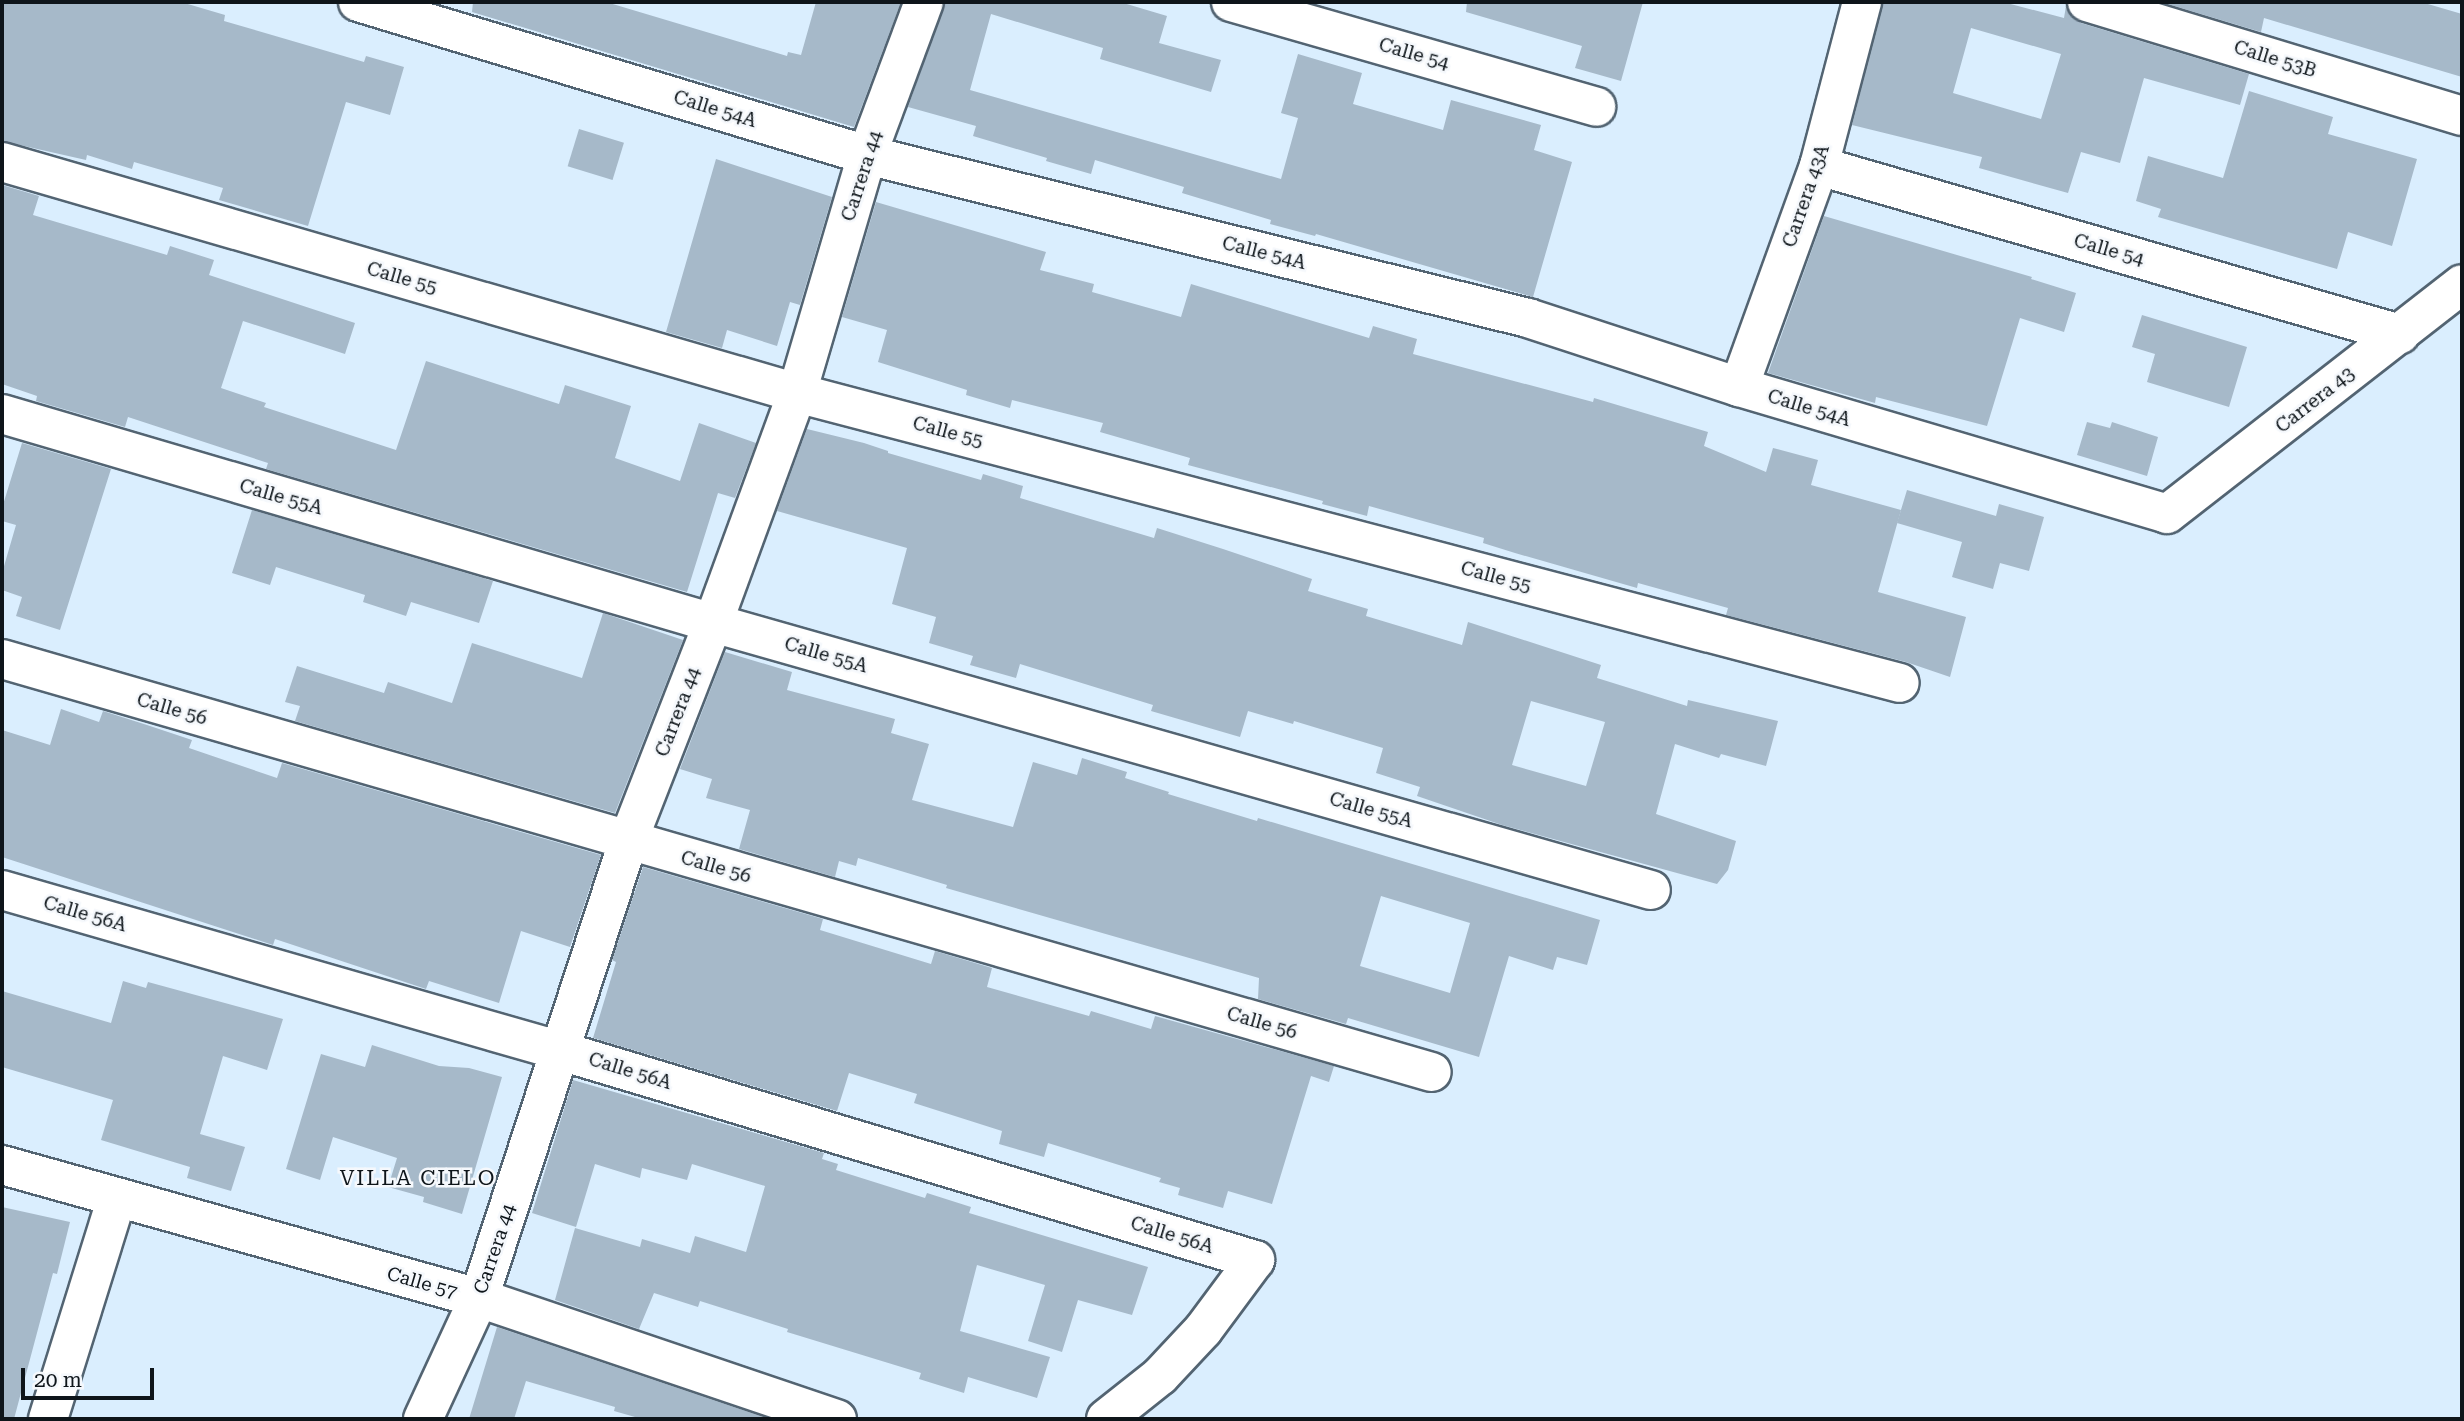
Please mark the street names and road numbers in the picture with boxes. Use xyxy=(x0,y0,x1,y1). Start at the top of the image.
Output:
street label: Calle 54 xyxy=(1376,33,1452,75)
street label: Calle 53B xyxy=(2231,36,2319,82)
street label: Calle 54A xyxy=(671,86,759,132)
street label: Carrera 44 xyxy=(837,128,887,224)
street label: Carrera 43A xyxy=(1778,142,1834,250)
street label: Calle 54 xyxy=(2071,229,2147,271)
street label: Calle 54A xyxy=(1220,232,1308,274)
street label: Calle 55 xyxy=(364,257,440,299)
street label: Carrera 43 xyxy=(2271,362,2359,438)
street label: Calle 54A xyxy=(1765,385,1853,431)
street label: Calle 55 xyxy=(910,412,986,452)
street label: Calle 55A xyxy=(237,474,325,520)
street label: Calle 55 xyxy=(1458,557,1534,597)
street label: Calle 55A xyxy=(782,632,870,678)
street label: Carrera 44 xyxy=(651,664,705,760)
street label: Calle 56 xyxy=(134,688,210,730)
street label: Calle 55A xyxy=(1327,787,1415,833)
street label: Calle 56 xyxy=(678,846,754,888)
street label: Calle 56A xyxy=(41,891,129,937)
street label: Calle 56 xyxy=(1224,1002,1300,1044)
street label: Calle 56A xyxy=(586,1048,674,1094)
street label: Carrera 44 xyxy=(469,1201,521,1297)
street label: Calle 56A xyxy=(1128,1212,1216,1258)
street label: Calle 57 xyxy=(384,1262,460,1304)

